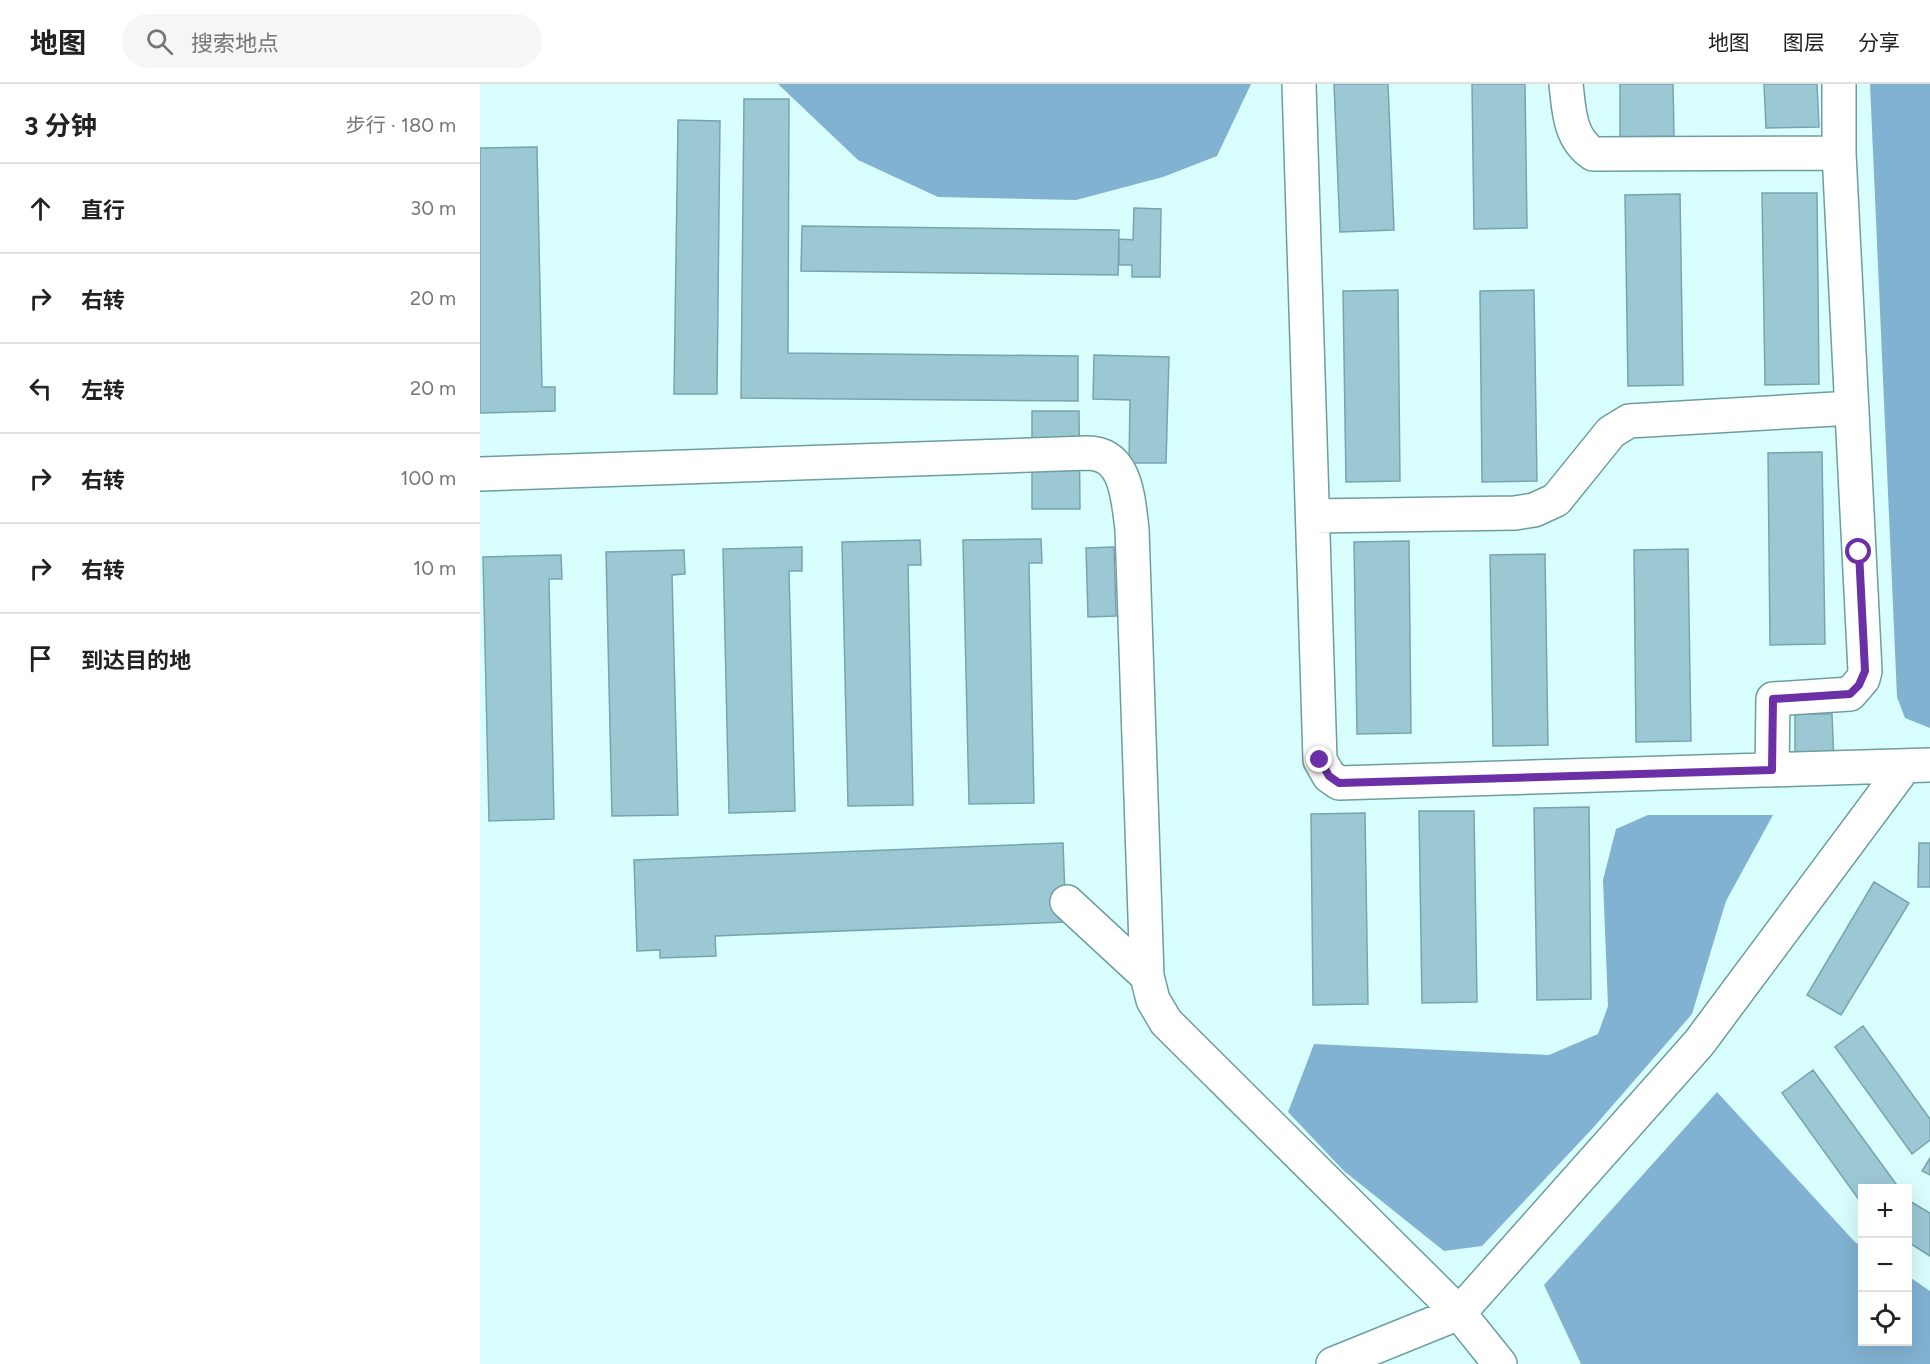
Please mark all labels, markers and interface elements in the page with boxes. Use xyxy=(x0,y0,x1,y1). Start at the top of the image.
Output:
search box xyxy=(122,14,542,68)
icon: search xyxy=(143,25,176,58)
text: 地图 xyxy=(30,26,86,60)
text: 搜索地点 xyxy=(191,30,279,57)
text: 地图 xyxy=(1708,30,1750,55)
text: 图层 xyxy=(1783,30,1825,55)
text: 分享 xyxy=(1858,30,1900,55)
text: 3 分钟 xyxy=(24,110,97,142)
text: 步行 · 180 m xyxy=(346,113,456,137)
icon: ahead xyxy=(24,192,57,225)
text: 30 m xyxy=(410,196,456,220)
text: 直行 xyxy=(81,197,125,224)
icon: right xyxy=(24,282,57,315)
text: 20 m xyxy=(410,286,456,310)
text: 右转 xyxy=(81,287,125,314)
icon: left xyxy=(24,372,57,405)
text: 20 m xyxy=(410,376,456,400)
text: 左转 xyxy=(81,377,125,404)
icon: right xyxy=(24,462,57,495)
text: 100 m xyxy=(400,466,456,490)
text: 右转 xyxy=(81,467,125,494)
route start xyxy=(1845,538,1871,564)
icon: right xyxy=(24,552,57,585)
text: 10 m xyxy=(413,556,456,580)
text: 右转 xyxy=(81,557,125,584)
icon: arrive xyxy=(24,642,57,675)
text: 到达目的地 xyxy=(81,647,191,674)
route end xyxy=(1306,746,1332,772)
map controls xyxy=(1858,1184,1912,1346)
button: + xyxy=(1858,1184,1912,1238)
button: − xyxy=(1858,1238,1912,1292)
button: locate xyxy=(1858,1292,1912,1346)

